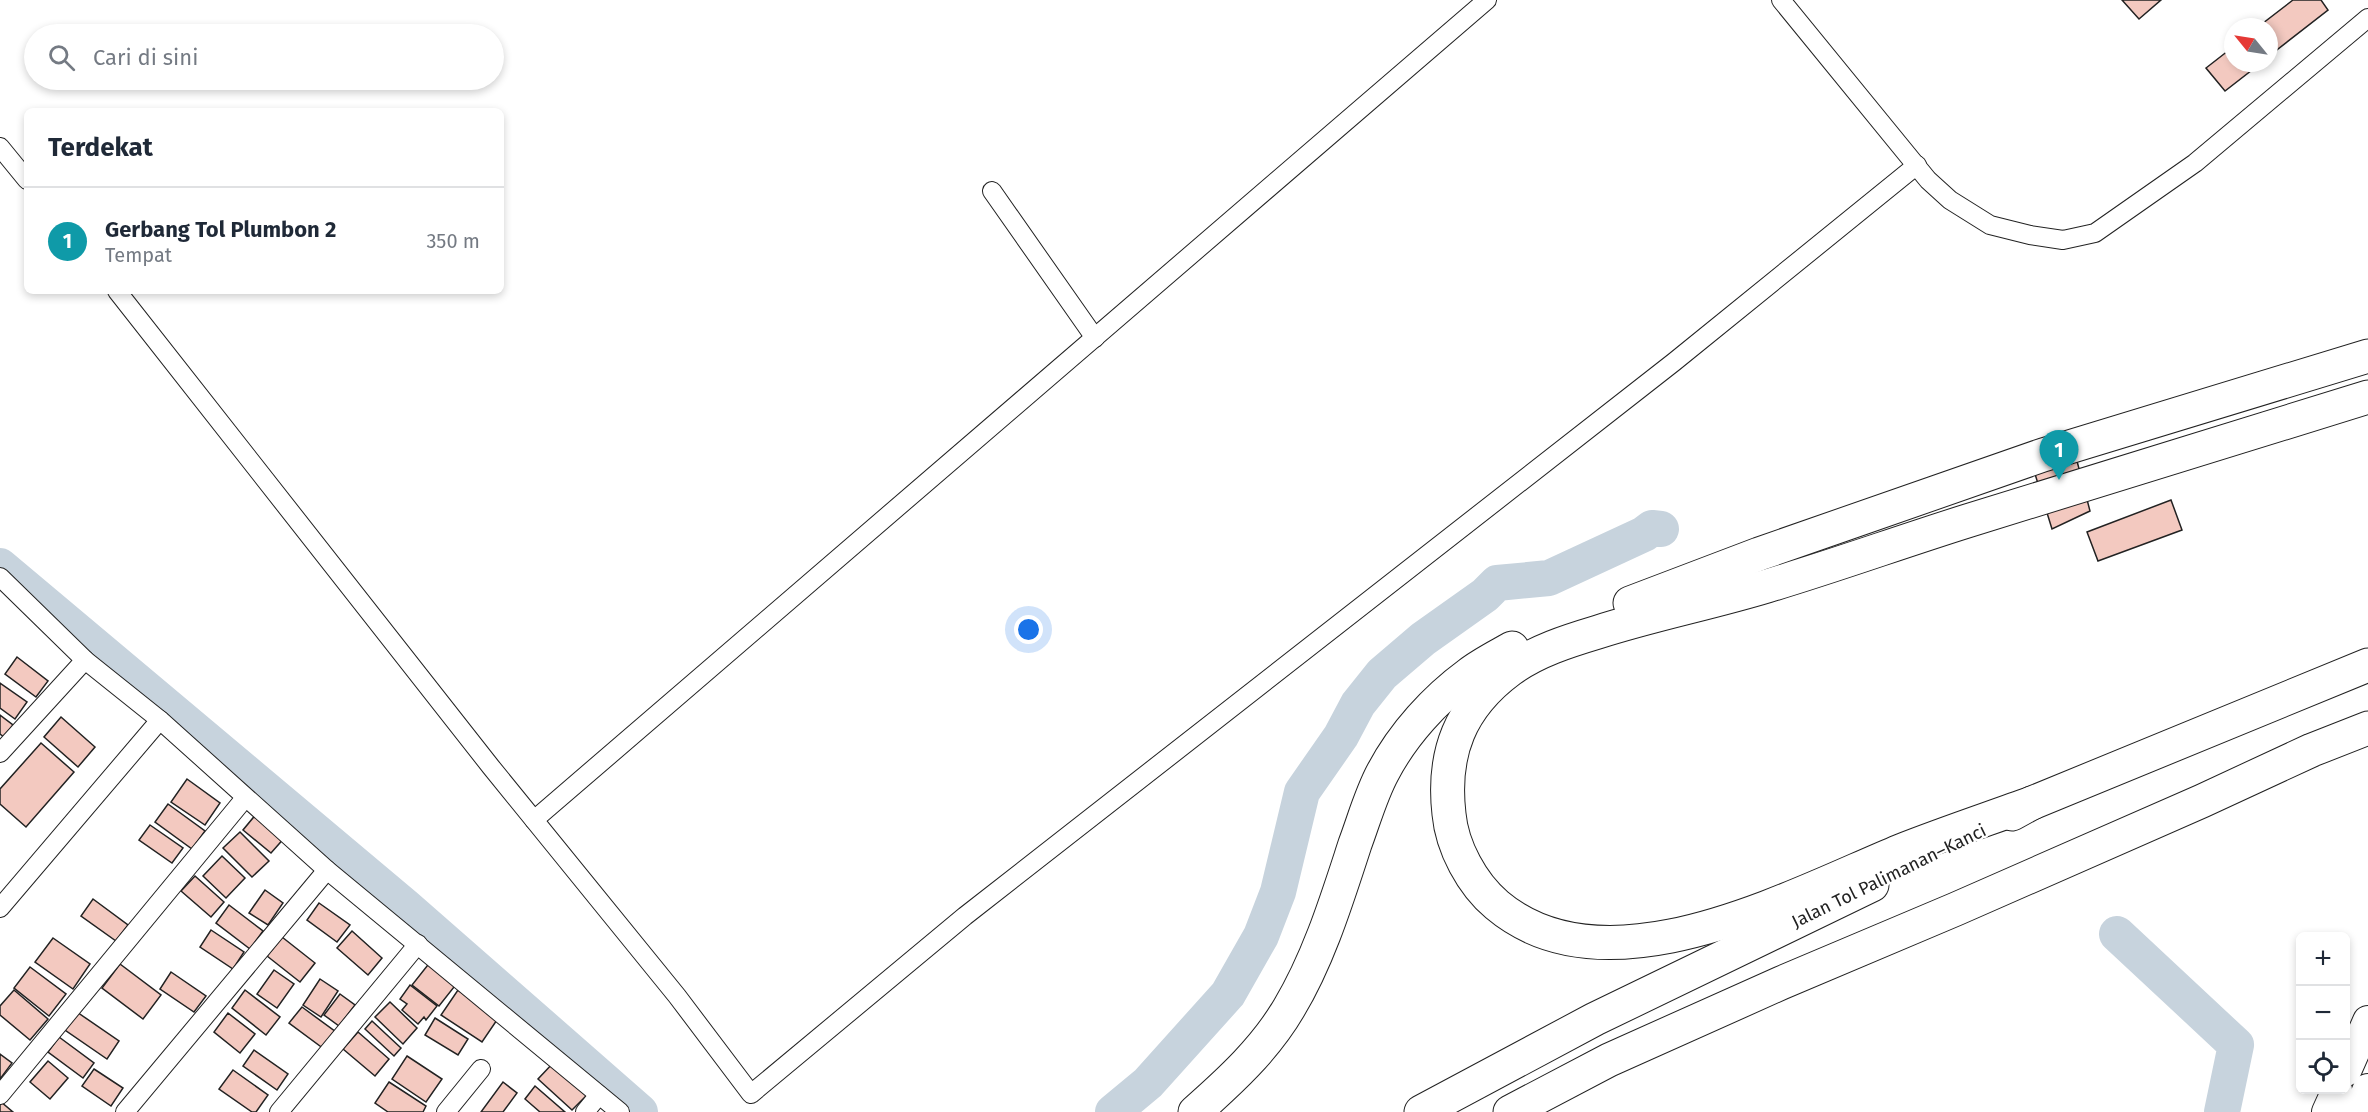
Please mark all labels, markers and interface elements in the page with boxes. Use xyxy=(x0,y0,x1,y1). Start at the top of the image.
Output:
north arrow xyxy=(2224,18,2278,72)
search box xyxy=(24,24,504,90)
icon: search xyxy=(45,41,78,74)
text: Cari di sini xyxy=(93,44,198,71)
text: Terdekat xyxy=(48,132,153,163)
text: Gerbang Tol Plumbon 2 xyxy=(105,216,336,243)
text: 1 xyxy=(63,229,72,253)
text: 350 m xyxy=(426,229,480,253)
text: Tempat xyxy=(105,243,172,267)
pin: 1 xyxy=(2040,430,2078,480)
your location xyxy=(1014,615,1043,644)
street label: Jalan Tol Palimanan–Kanci xyxy=(1788,819,1990,933)
map controls xyxy=(2296,932,2350,1094)
button: + xyxy=(2296,932,2350,986)
button: − xyxy=(2296,986,2350,1040)
button: locate xyxy=(2296,1040,2350,1094)

